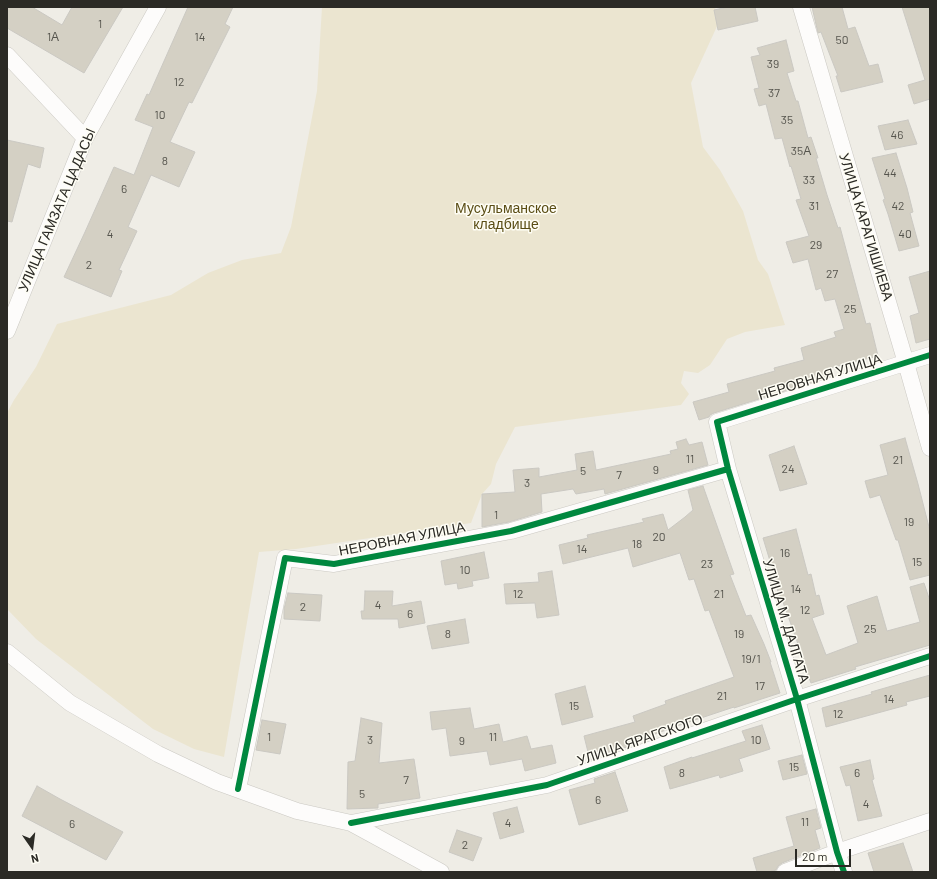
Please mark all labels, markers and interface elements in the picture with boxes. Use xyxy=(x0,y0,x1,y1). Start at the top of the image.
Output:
house number: 1 xyxy=(98,17,102,31)
house number: 1А xyxy=(47,30,59,44)
house number: 14 xyxy=(195,30,205,44)
house number: 50 xyxy=(836,33,848,47)
house number: 39 xyxy=(767,57,779,71)
house number: 12 xyxy=(174,75,184,89)
house number: 37 xyxy=(768,86,780,100)
house number: 10 xyxy=(155,108,165,122)
house number: 35 xyxy=(781,113,793,127)
street label: УЛИЦА ГАМЗАТА ЦАДАСЫ xyxy=(15,126,99,294)
house number: 46 xyxy=(891,128,903,142)
house number: 35А xyxy=(791,144,811,158)
street label: УЛИЦА КАРАГИШИЕВА xyxy=(836,151,896,303)
house number: 8 xyxy=(162,154,168,168)
house number: 44 xyxy=(883,166,897,180)
house number: 33 xyxy=(803,173,815,187)
house number: 6 xyxy=(121,182,127,196)
house number: 31 xyxy=(809,199,819,213)
house number: 42 xyxy=(891,199,905,213)
park label: Мусульманское кладбище xyxy=(455,200,557,232)
house number: 4 xyxy=(107,227,113,241)
house number: 40 xyxy=(898,227,912,241)
house number: 29 xyxy=(810,238,822,252)
house number: 2 xyxy=(86,258,92,272)
house number: 27 xyxy=(826,267,838,281)
house number: 25 xyxy=(844,302,856,316)
street label: НЕРОВНАЯ УЛИЦА xyxy=(756,350,884,404)
house number: 11 xyxy=(686,452,694,466)
house number: 21 xyxy=(893,453,903,467)
house number: 24 xyxy=(781,462,795,476)
house number: 9 xyxy=(653,463,659,477)
house number: 5 xyxy=(580,464,586,478)
house number: 7 xyxy=(616,468,622,482)
house number: 3 xyxy=(524,476,530,490)
house number: 1 xyxy=(494,508,498,522)
house number: 19 xyxy=(904,515,914,529)
street label: НЕРОВНАЯ УЛИЦА xyxy=(337,519,467,559)
house number: 20 xyxy=(652,530,666,544)
house number: 18 xyxy=(632,537,642,551)
house number: 14 xyxy=(577,542,587,556)
house number: 16 xyxy=(780,546,790,560)
house number: 15 xyxy=(912,555,922,569)
house number: 23 xyxy=(701,557,713,571)
street label: УЛИЦА М. ДАЛГАТА xyxy=(759,557,813,685)
house number: 10 xyxy=(460,563,470,577)
house number: 14 xyxy=(791,582,801,596)
house number: 12 xyxy=(513,587,523,601)
house number: 21 xyxy=(714,587,724,601)
house number: 4 xyxy=(375,598,381,612)
house number: 2 xyxy=(300,600,306,614)
house number: 12 xyxy=(800,603,810,617)
house number: 6 xyxy=(407,607,413,621)
house number: 25 xyxy=(864,622,876,636)
house number: 8 xyxy=(445,627,451,641)
house number: 19 xyxy=(734,627,744,641)
house number: 19/1 xyxy=(741,652,761,666)
house number: 17 xyxy=(755,679,765,693)
house number: 21 xyxy=(717,689,727,703)
house number: 14 xyxy=(884,692,894,706)
house number: 15 xyxy=(569,699,579,713)
house number: 12 xyxy=(833,707,843,721)
street label: УЛИЦА ЯРАГСКОГО xyxy=(575,711,705,769)
house number: 1 xyxy=(267,730,271,744)
house number: 11 xyxy=(489,730,497,744)
house number: 3 xyxy=(367,733,373,747)
house number: 10 xyxy=(751,733,761,747)
house number: 9 xyxy=(459,734,465,748)
house number: 15 xyxy=(789,760,799,774)
house number: 8 xyxy=(679,766,685,780)
house number: 6 xyxy=(854,766,860,780)
house number: 7 xyxy=(403,773,409,787)
house number: 5 xyxy=(359,787,365,801)
house number: 6 xyxy=(595,793,601,807)
house number: 4 xyxy=(863,797,869,811)
house number: 11 xyxy=(801,815,809,829)
house number: 4 xyxy=(505,816,511,830)
house number: 6 xyxy=(69,817,75,831)
north arrow xyxy=(12,827,52,867)
house number: 2 xyxy=(462,838,468,852)
scale bar xyxy=(797,841,853,867)
text: 20 m xyxy=(802,849,828,863)
text: N xyxy=(30,852,40,866)

